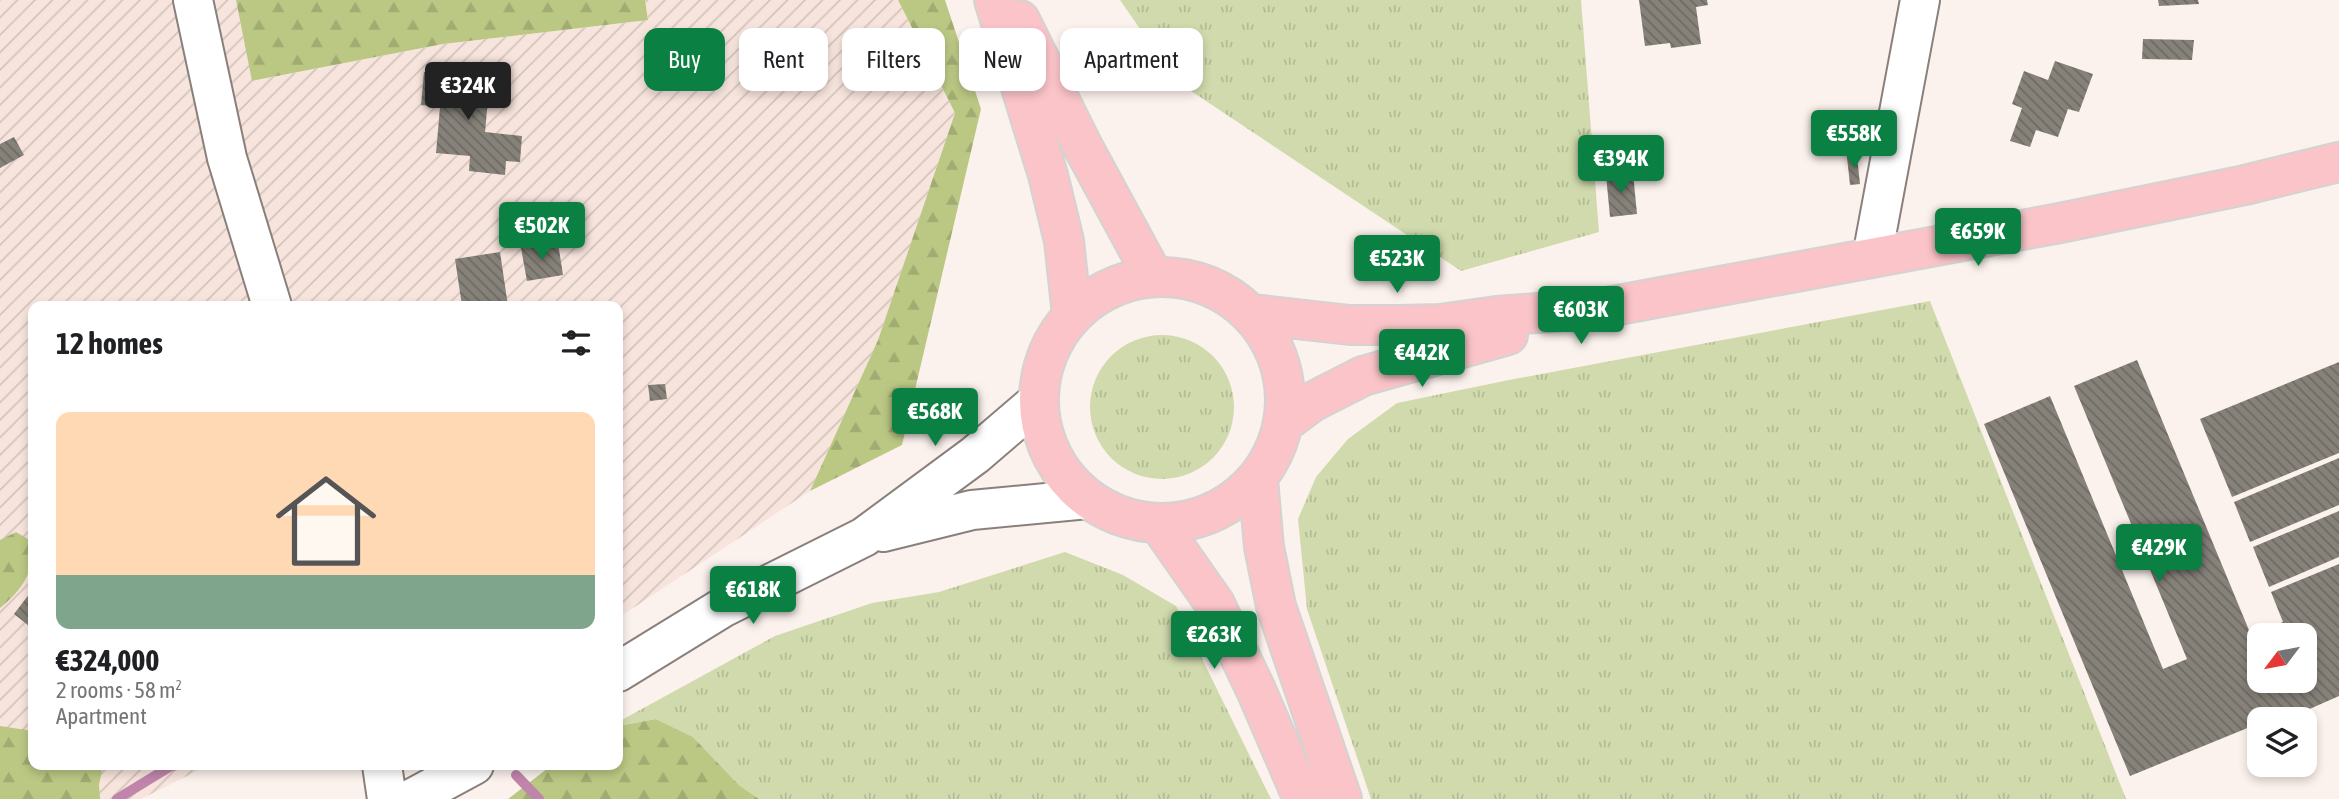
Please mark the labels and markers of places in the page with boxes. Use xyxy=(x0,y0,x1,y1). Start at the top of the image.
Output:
pin: €324K xyxy=(419,62,517,122)
pin: €558K xyxy=(1805,110,1903,170)
pin: €394K xyxy=(1572,136,1670,195)
pin: €502K xyxy=(493,202,591,262)
pin: €659K xyxy=(1929,208,2027,268)
pin: €523K xyxy=(1348,236,1446,295)
pin: €603K xyxy=(1532,286,1630,346)
pin: €442K xyxy=(1373,330,1471,389)
pin: €568K xyxy=(886,388,984,448)
pin: €429K xyxy=(2110,524,2208,584)
pin: €618K xyxy=(704,566,802,626)
pin: €263K xyxy=(1165,612,1263,671)

